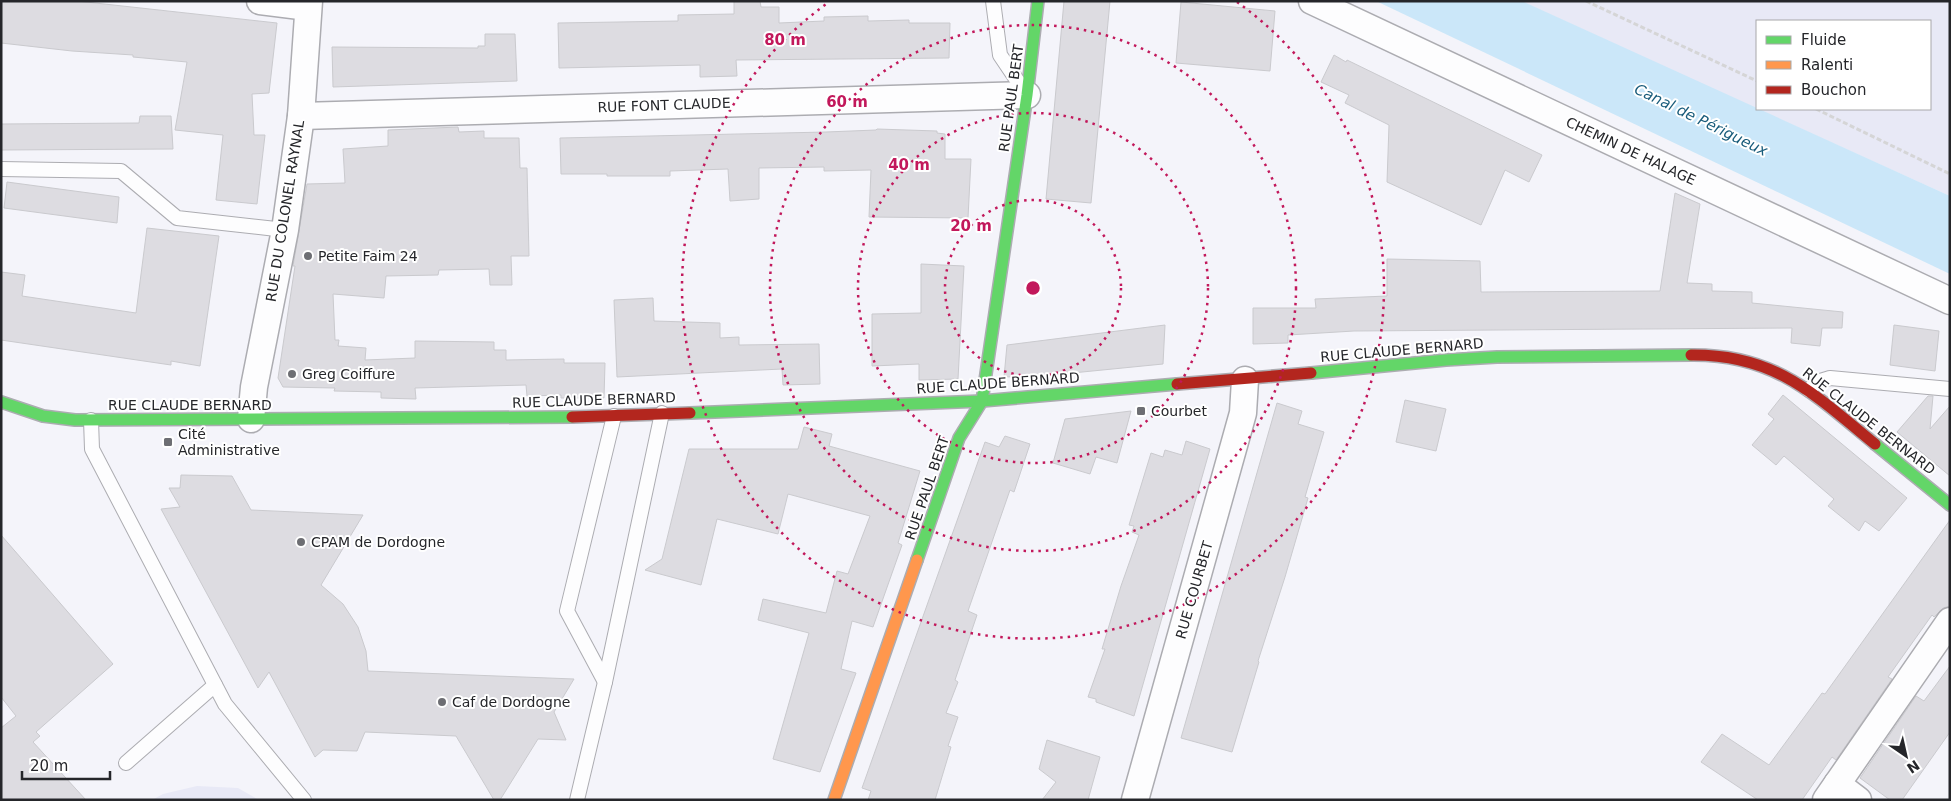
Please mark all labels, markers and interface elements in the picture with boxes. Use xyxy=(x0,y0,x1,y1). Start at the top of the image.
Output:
legend xyxy=(1756,20,1931,110)
text: 80 m xyxy=(764,31,806,49)
text: Fluide xyxy=(1801,31,1846,49)
street label: RUE PAUL BERT xyxy=(996,43,1027,153)
text: Ralenti xyxy=(1801,56,1853,74)
water label: Canal de Périgueux xyxy=(1631,80,1771,160)
text: Bouchon xyxy=(1801,81,1866,99)
text: 60 m xyxy=(826,93,868,111)
street label: RUE FONT CLAUDE xyxy=(597,95,731,115)
street label: CHEMIN DE HALAGE xyxy=(1563,114,1699,188)
street label: RUE DU COLONEL RAYNAL xyxy=(263,119,307,303)
text: 40 m xyxy=(888,156,930,174)
text: 20 m xyxy=(950,217,992,235)
place label: Petite Faim 24 xyxy=(318,248,418,264)
marker: Petite Faim 24 xyxy=(302,250,314,262)
centre of rings xyxy=(1024,279,1042,297)
street label: RUE CLAUDE BERNARD xyxy=(1320,335,1484,365)
street label: RUE CLAUDE BERNARD xyxy=(1800,364,1938,478)
place label: Greg Coiffure xyxy=(302,366,395,382)
marker: Greg Coiffure xyxy=(286,368,298,380)
street label: RUE CLAUDE BERNARD xyxy=(916,369,1080,397)
street label: RUE CLAUDE BERNARD xyxy=(512,389,676,411)
street label: RUE CLAUDE BERNARD xyxy=(108,397,272,413)
place label: Courbet xyxy=(1151,403,1207,419)
marker: Courbet xyxy=(1135,405,1147,417)
place label: Cité Administrative xyxy=(178,426,280,458)
street label: RUE PAUL BERT xyxy=(902,434,952,542)
marker: Cité Administrative xyxy=(162,436,174,448)
place label: CPAM de Dordogne xyxy=(311,534,445,550)
marker: CPAM de Dordogne xyxy=(295,536,307,548)
street label: RUE COURBET xyxy=(1172,539,1216,641)
place label: Caf de Dordogne xyxy=(452,694,570,710)
marker: Caf de Dordogne xyxy=(436,696,448,708)
north arrow xyxy=(1881,731,1931,781)
scale bar xyxy=(22,748,110,780)
text: 20 m xyxy=(30,757,68,775)
text: N xyxy=(1904,757,1923,777)

